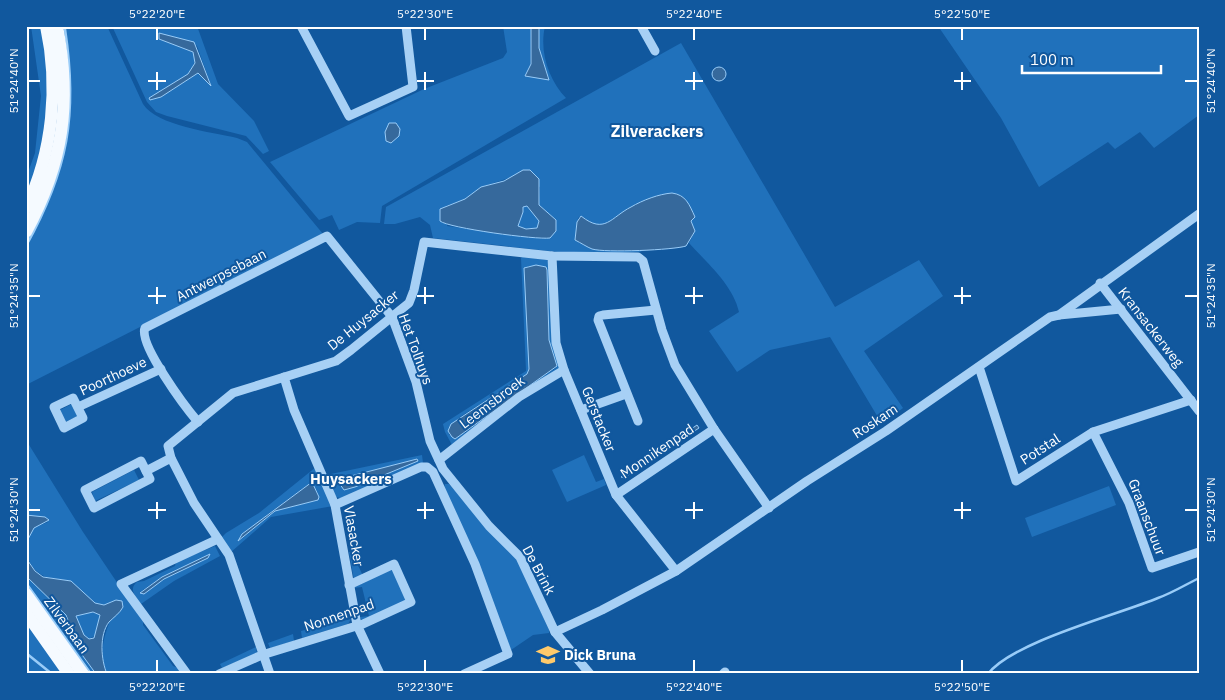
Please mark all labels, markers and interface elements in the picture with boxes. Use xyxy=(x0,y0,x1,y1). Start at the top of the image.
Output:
text: 5°22'20"E xyxy=(129,6,185,21)
text: 5°22'30"E xyxy=(397,6,453,21)
text: 5°22'40"E xyxy=(666,6,722,21)
text: 5°22'50"E xyxy=(934,6,990,21)
scale bar xyxy=(1022,42,1161,74)
text: 51°24'40"N xyxy=(6,48,21,114)
text: 51°24'40"N xyxy=(1203,48,1218,114)
text: 100 m xyxy=(1030,50,1074,69)
district label: Zilverackers xyxy=(611,121,703,141)
street label: Antwerpsebaan xyxy=(173,245,269,305)
text: 51°24'35"N xyxy=(6,263,21,329)
text: 51°24'35"N xyxy=(1203,263,1218,329)
street label: Kransackerweg xyxy=(1114,283,1188,371)
street label: De Huysacker xyxy=(324,286,402,354)
street label: Het Tolhuys xyxy=(395,311,437,387)
street label: Poorthoeve xyxy=(77,353,150,399)
street label: Leemsbroek xyxy=(456,371,529,432)
street label: Gerstacker xyxy=(578,384,620,454)
street label: Roskam xyxy=(849,400,901,442)
street label: Monnikenpad xyxy=(617,420,697,482)
street label: Potstal xyxy=(1017,429,1063,469)
district label: Huysackers xyxy=(310,469,392,488)
street label: Graanschuur xyxy=(1124,476,1170,558)
text: 51°24'30"N xyxy=(6,477,21,543)
text: 51°24'30"N xyxy=(1203,477,1218,543)
street label: Vlasacker xyxy=(340,504,368,568)
street label: De Brink xyxy=(518,542,560,598)
street label: Zilverbaan xyxy=(40,593,94,657)
street label: Nonnenpad xyxy=(302,595,376,635)
school or university icon: Dick Bruna xyxy=(535,642,561,668)
place label: Dick Bruna xyxy=(564,646,636,664)
text: 5°22'20"E xyxy=(129,679,185,694)
text: 5°22'30"E xyxy=(397,679,453,694)
text: 5°22'40"E xyxy=(666,679,722,694)
text: 5°22'50"E xyxy=(934,679,990,694)

